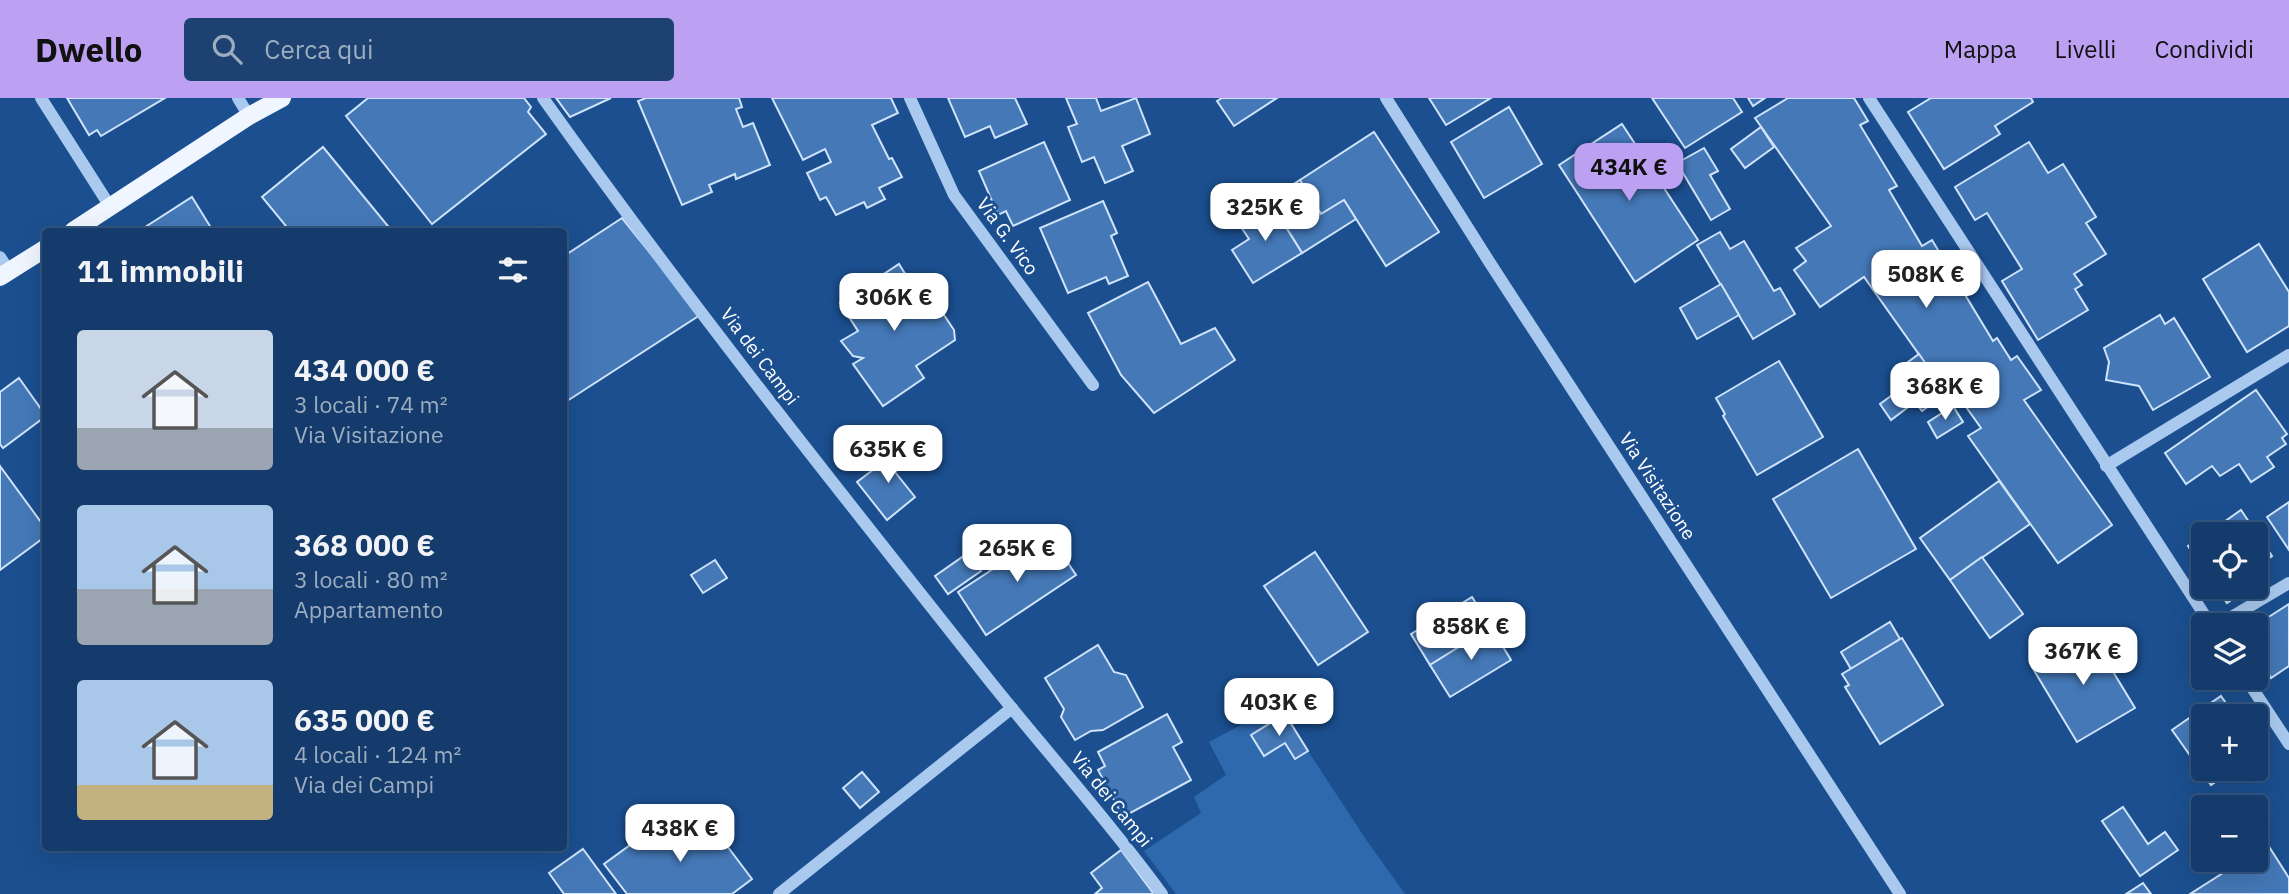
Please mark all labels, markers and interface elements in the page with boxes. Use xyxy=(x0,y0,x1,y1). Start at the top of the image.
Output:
search box xyxy=(184,18,674,81)
text: Dwello xyxy=(35,28,142,71)
icon: search xyxy=(208,30,246,68)
text: Cerca qui xyxy=(264,32,374,66)
text: Mappa xyxy=(1944,33,2017,65)
text: Livelli xyxy=(2055,33,2116,65)
text: Condividi xyxy=(2154,33,2254,65)
pin: 434K € xyxy=(1572,144,1686,203)
text: 434K € xyxy=(1590,151,1668,181)
pin: 325K € xyxy=(1208,184,1322,243)
text: 325K € xyxy=(1226,191,1304,221)
street label: Via G. Vico xyxy=(972,192,1044,280)
pin: 508K € xyxy=(1869,250,1983,310)
text: 11 immobili xyxy=(77,251,244,290)
icon: filters xyxy=(494,251,532,289)
text: 508K € xyxy=(1887,258,1965,288)
pin: 306K € xyxy=(837,274,951,333)
text: 306K € xyxy=(855,281,933,311)
street label: Via dei Campi xyxy=(716,302,804,410)
text: 434 000 € xyxy=(294,350,435,389)
icon: home xyxy=(133,358,217,442)
pin: 368K € xyxy=(1888,362,2002,422)
text: 368K € xyxy=(1906,370,1984,400)
text: 3 locali · 74 m² xyxy=(294,389,448,419)
text: Via Visitazione xyxy=(294,419,444,449)
pin: 635K € xyxy=(831,426,945,485)
street label: Via Visitazione xyxy=(1614,428,1702,544)
text: 635K € xyxy=(849,433,927,463)
map controls xyxy=(2191,522,2268,872)
button: locate xyxy=(2191,522,2268,599)
pin: 265K € xyxy=(960,524,1074,584)
text: 368 000 € xyxy=(294,525,435,564)
text: 265K € xyxy=(978,532,1056,562)
icon: home xyxy=(133,533,217,617)
text: 3 locali · 80 m² xyxy=(294,564,448,594)
text: Appartamento xyxy=(294,594,443,624)
pin: 858K € xyxy=(1414,602,1528,662)
text: 858K € xyxy=(1432,610,1510,640)
button: layers xyxy=(2191,613,2268,690)
pin: 367K € xyxy=(2026,628,2140,687)
text: 367K € xyxy=(2044,635,2122,665)
pin: 403K € xyxy=(1222,678,1336,738)
text: 403K € xyxy=(1240,686,1318,716)
text: 635 000 € xyxy=(294,700,435,739)
button: + xyxy=(2191,704,2268,781)
icon: home xyxy=(133,708,217,792)
text: 4 locali · 124 m² xyxy=(294,739,461,769)
street label: Via dei Campi xyxy=(1066,746,1158,852)
text: Via dei Campi xyxy=(294,769,434,799)
button: − xyxy=(2191,795,2268,872)
pin: 438K € xyxy=(623,804,737,864)
text: 438K € xyxy=(641,812,719,842)

